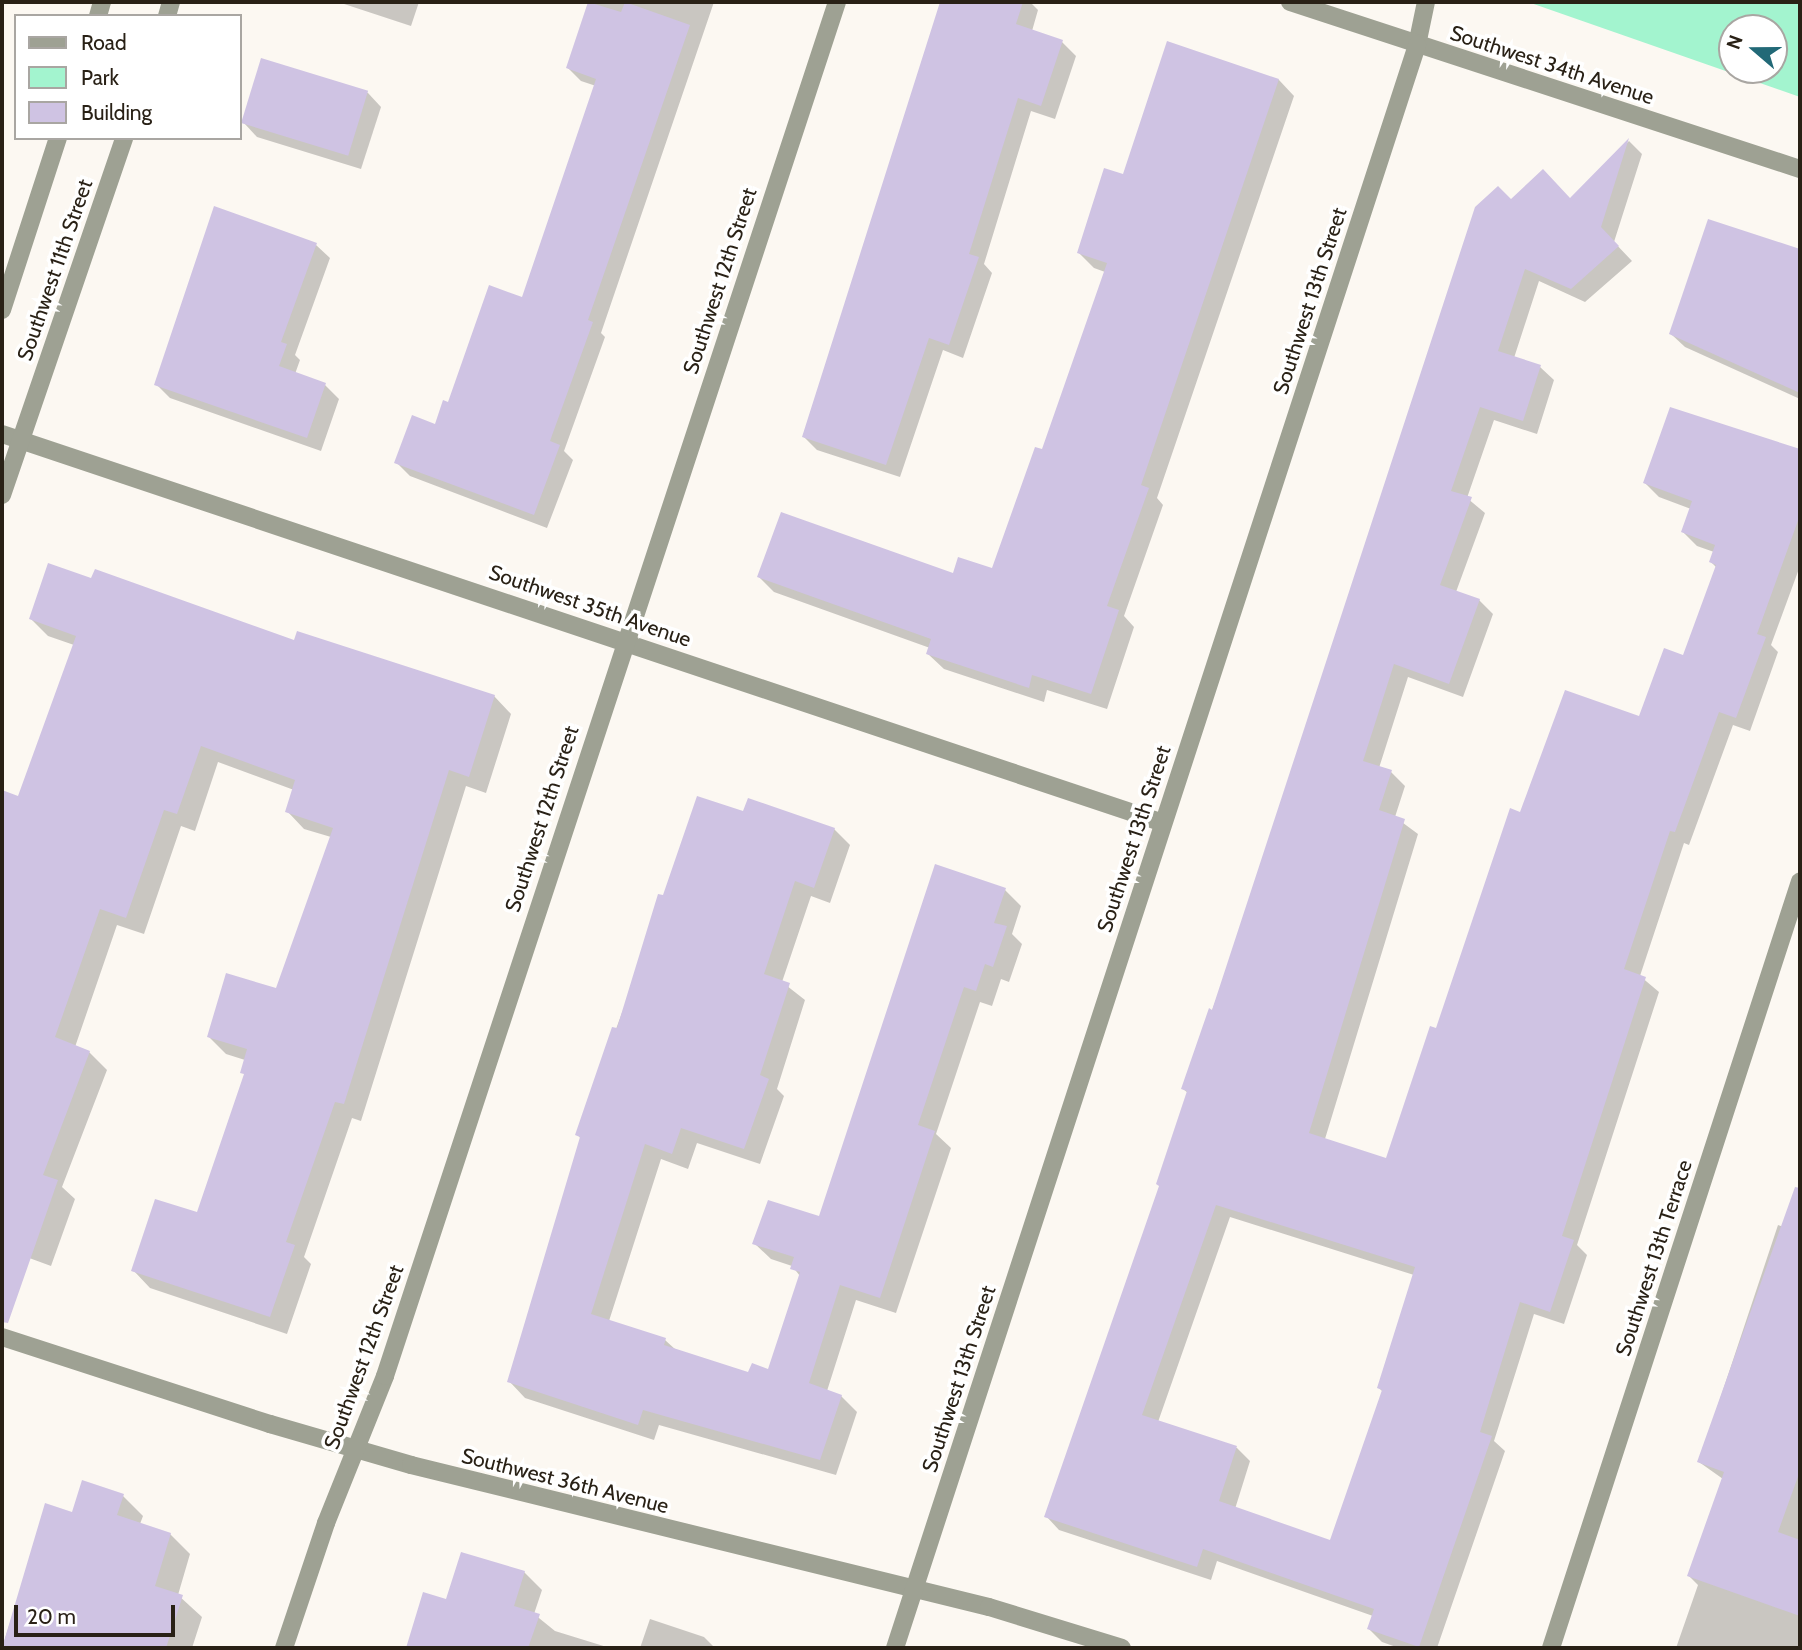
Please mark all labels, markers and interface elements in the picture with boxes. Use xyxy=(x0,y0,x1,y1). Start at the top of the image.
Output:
legend xyxy=(14,14,242,140)
north arrow xyxy=(1718,14,1788,84)
street label: Southwest 34th Avenue xyxy=(1447,20,1657,110)
text: Road xyxy=(81,30,127,55)
text: N xyxy=(1722,32,1748,53)
text: Park xyxy=(81,65,119,90)
text: Building xyxy=(81,100,152,125)
street label: Southwest 11th Street xyxy=(12,176,98,364)
street label: Southwest 12th Street xyxy=(678,185,762,377)
street label: Southwest 13th Street xyxy=(1268,204,1352,398)
street label: Southwest 35th Avenue xyxy=(486,560,694,652)
street label: Southwest 12th Street xyxy=(500,723,584,915)
street label: Southwest 13th Street xyxy=(1092,742,1176,936)
street label: Southwest 13th Terrace xyxy=(1610,1157,1698,1359)
street label: Southwest 12th Street xyxy=(319,1261,409,1453)
street label: Southwest 13th Street xyxy=(917,1282,1001,1476)
street label: Southwest 36th Avenue xyxy=(459,1443,671,1519)
scale bar xyxy=(18,1590,178,1634)
text: 20 m xyxy=(27,1604,76,1629)

